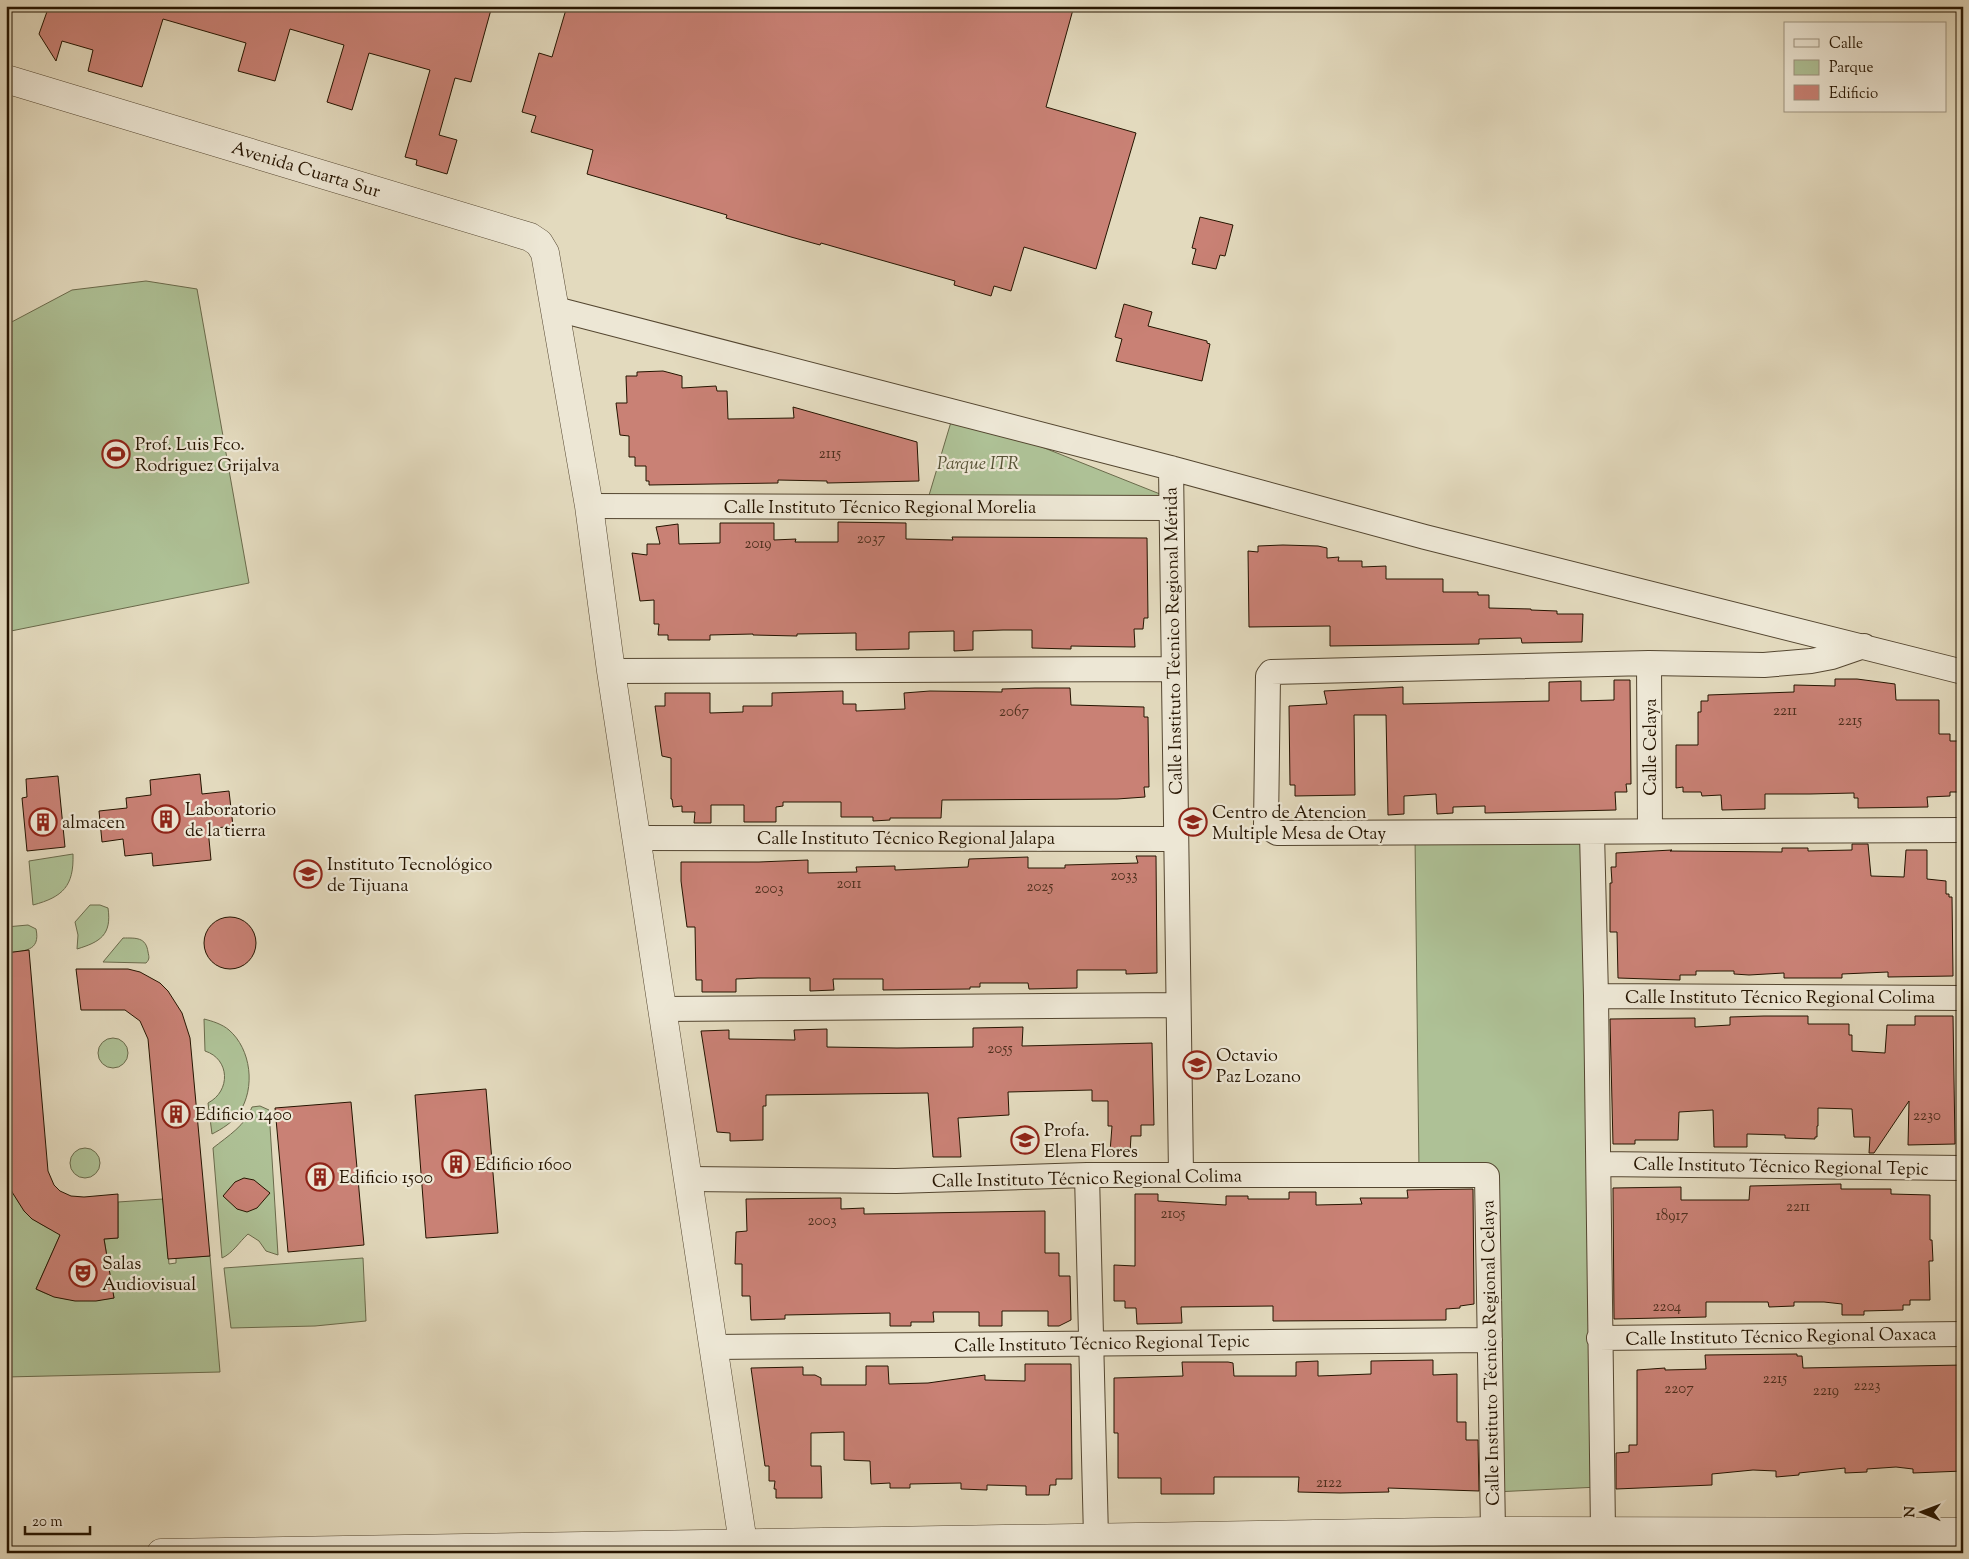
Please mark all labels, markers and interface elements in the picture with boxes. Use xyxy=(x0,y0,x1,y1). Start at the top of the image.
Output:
legend xyxy=(1784,22,1946,112)
text: Calle xyxy=(1829,34,1863,55)
text: Parque xyxy=(1829,58,1873,79)
text: Edificio xyxy=(1829,84,1878,105)
street label: Avenida Cuarta Sur xyxy=(228,136,383,206)
place label: Prof. Luis Fco. Rodriguez Grijalva xyxy=(135,433,280,480)
sports icon: Prof. Luis Fco. Rodriguez Grijalva xyxy=(101,439,131,469)
house number: 2115 xyxy=(819,444,841,465)
park label: Parque ITR xyxy=(937,452,1019,478)
street label: Calle Instituto Técnico Regional Mérida xyxy=(1159,487,1191,795)
street label: Calle Instituto Técnico Regional Morelia xyxy=(724,496,1036,522)
house number: 2037 xyxy=(857,529,886,550)
house number: 2019 xyxy=(744,534,772,555)
street label: Calle Celaya xyxy=(1639,698,1665,796)
house number: 2211 xyxy=(1773,701,1797,722)
house number: 2067 xyxy=(999,702,1029,723)
house number: 2215 xyxy=(1838,711,1862,732)
place label: Laboratorio de la tierra xyxy=(185,798,276,845)
place label: Centro de Atencion Multiple Mesa de Otay xyxy=(1212,801,1386,848)
building icon: Laboratorio de la tierra xyxy=(151,804,181,834)
building icon: almacen xyxy=(28,807,58,837)
school or university icon: Centro de Atencion Multiple Mesa de Otay xyxy=(1178,807,1208,837)
place label: almacen xyxy=(62,811,126,837)
street label: Calle Instituto Técnico Regional Jalapa xyxy=(757,827,1055,853)
place label: Instituto Tecnológico de Tijuana xyxy=(327,853,493,900)
school or university icon: Instituto Tecnológico de Tijuana xyxy=(293,859,323,889)
house number: 2033 xyxy=(1110,866,1138,887)
house number: 2011 xyxy=(836,874,862,895)
house number: 2025 xyxy=(1027,877,1053,898)
house number: 2003 xyxy=(755,879,783,900)
street label: Calle Instituto Técnico Regional Colima xyxy=(1625,986,1935,1012)
house number: 2055 xyxy=(987,1039,1013,1060)
place label: Octavio Paz Lozano xyxy=(1216,1044,1301,1091)
school or university icon: Octavio Paz Lozano xyxy=(1182,1050,1212,1080)
building icon: Edificio 1400 xyxy=(161,1099,191,1129)
place label: Edificio 1400 xyxy=(195,1103,292,1129)
house number: 2230 xyxy=(1913,1106,1941,1127)
place label: Profa. Elena Flores xyxy=(1044,1119,1138,1166)
school or university icon: Profa. Elena Flores xyxy=(1010,1125,1040,1155)
building icon: Edificio 1600 xyxy=(441,1149,471,1179)
street label: Calle Instituto Técnico Regional Tepic xyxy=(1633,1152,1929,1184)
place label: Edificio 1600 xyxy=(475,1153,572,1179)
building icon: Edificio 1500 xyxy=(305,1162,335,1192)
street label: Calle Instituto Técnico Regional Colima xyxy=(932,1164,1242,1196)
place label: Edificio 1500 xyxy=(339,1166,433,1192)
house number: 2211 xyxy=(1786,1197,1810,1218)
street label: Calle Instituto Técnico Regional Celaya xyxy=(1476,1200,1508,1506)
house number: 2105 xyxy=(1160,1204,1186,1225)
house number: 18917 xyxy=(1656,1206,1689,1227)
house number: 2003 xyxy=(808,1211,836,1232)
place label: Salas Audiovisual xyxy=(102,1252,196,1299)
theatre icon: Salas Audiovisual xyxy=(68,1258,98,1288)
house number: 2204 xyxy=(1653,1297,1682,1318)
street label: Calle Instituto Técnico Regional Oaxaca xyxy=(1625,1322,1937,1354)
street label: Calle Instituto Técnico Regional Tepic xyxy=(954,1329,1250,1361)
house number: 2215 xyxy=(1763,1369,1787,1390)
house number: 2223 xyxy=(1853,1376,1881,1397)
house number: 2207 xyxy=(1664,1379,1694,1400)
house number: 2219 xyxy=(1813,1381,1839,1402)
house number: 2122 xyxy=(1316,1473,1342,1494)
north arrow xyxy=(1896,1486,1946,1536)
scale bar xyxy=(25,1504,90,1536)
text: N xyxy=(1901,1506,1921,1518)
text: 20 m xyxy=(32,1512,63,1533)

